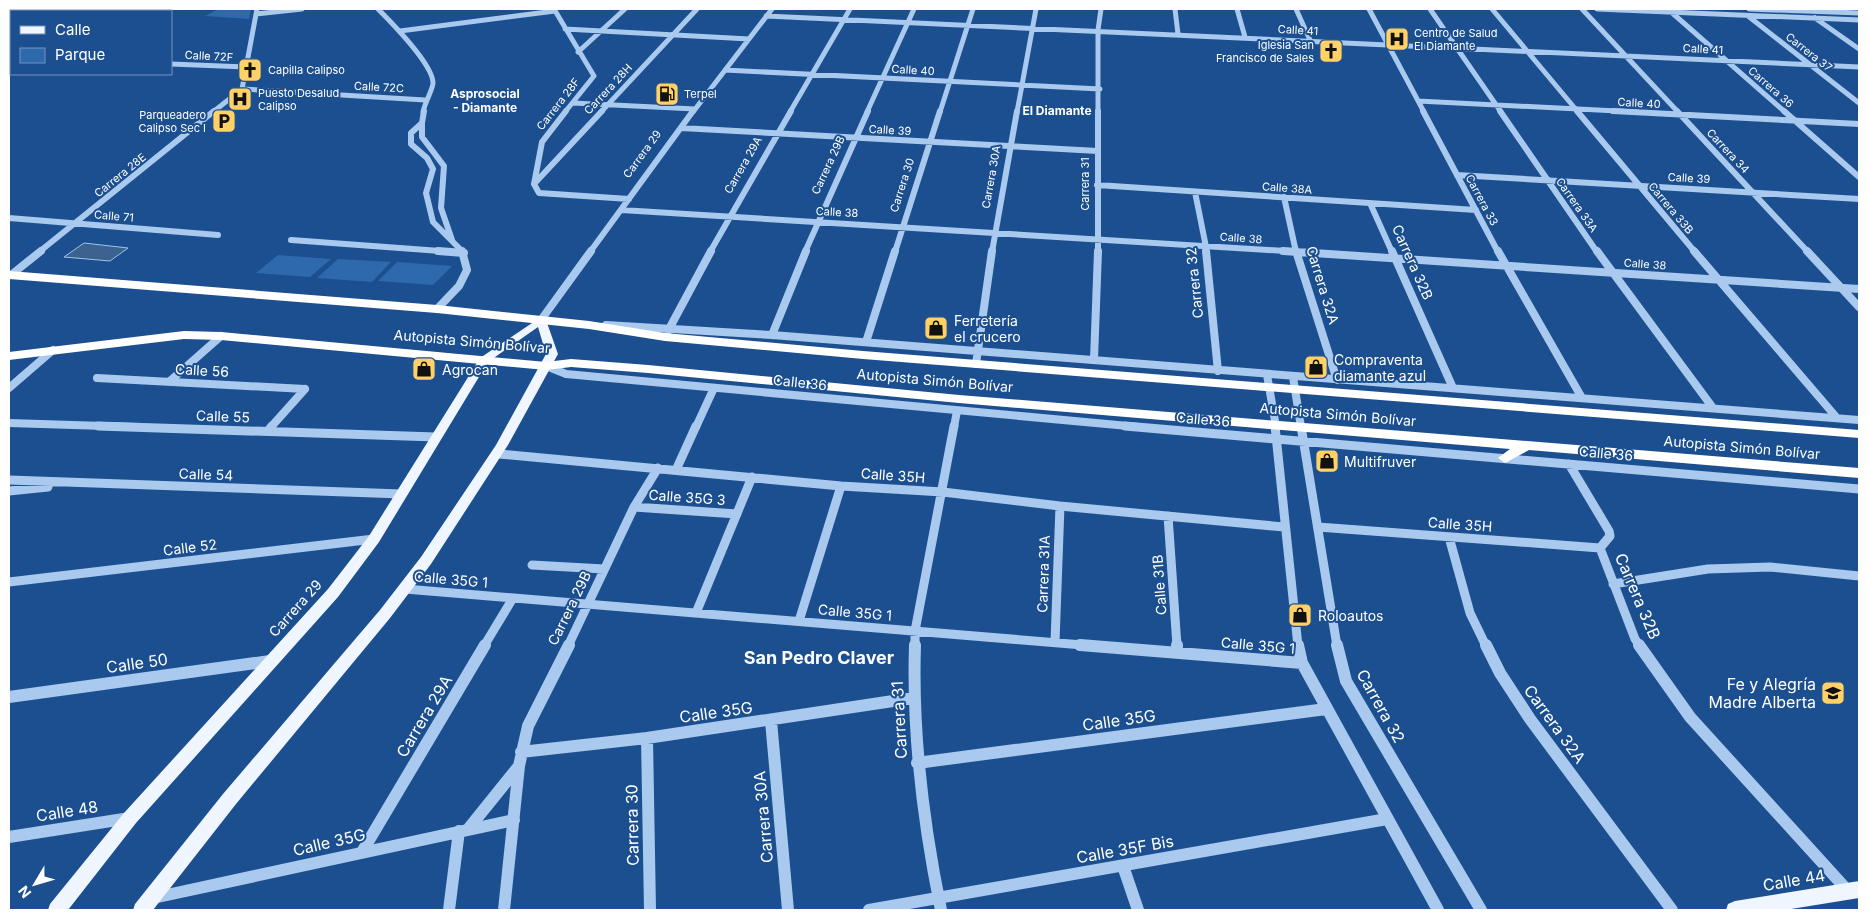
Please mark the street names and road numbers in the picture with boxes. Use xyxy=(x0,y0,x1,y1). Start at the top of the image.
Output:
street label: Calle 41 xyxy=(1277,22,1319,38)
street label: Carrera 37 xyxy=(1783,29,1835,75)
street label: Calle 41 xyxy=(1682,41,1724,57)
street label: Calle 72F xyxy=(184,48,234,64)
street label: Carrera 28H xyxy=(581,61,635,117)
street label: Calle 40 xyxy=(891,62,935,78)
street label: Carrera 36 xyxy=(1745,63,1797,111)
street label: Carrera 28F xyxy=(533,75,583,133)
street label: Calle 72C xyxy=(354,79,404,95)
street label: Calle 40 xyxy=(1617,95,1661,111)
street label: Calle 39 xyxy=(868,122,912,138)
street label: Carrera 34 xyxy=(1704,126,1752,176)
street label: Carrera 29 xyxy=(620,127,664,181)
street label: Carrera 29B xyxy=(808,133,848,197)
street label: Carrera 29A xyxy=(721,134,765,196)
street label: Carrera 30A xyxy=(979,144,1003,210)
street label: Carrera 28E xyxy=(91,150,149,200)
street label: Carrera 30 xyxy=(887,156,917,214)
street label: Carrera 31 xyxy=(1078,157,1092,211)
street label: Calle 39 xyxy=(1667,170,1711,186)
street label: Carrera 33 xyxy=(1463,172,1501,228)
street label: Carrera 33A xyxy=(1553,175,1601,235)
street label: Calle 38A xyxy=(1261,179,1313,197)
street label: Carrera 33B xyxy=(1645,179,1697,237)
street label: Calle 38 xyxy=(815,204,859,220)
street label: Calle 71 xyxy=(94,207,134,225)
street label: Carrera 32B xyxy=(1389,222,1437,302)
street label: Calle 38 xyxy=(1219,230,1263,246)
street label: Carrera 32A xyxy=(1303,244,1343,326)
street label: Carrera 32 xyxy=(1182,247,1206,319)
street label: Calle 38 xyxy=(1623,256,1667,272)
street label: Autopista Simón Bolívar xyxy=(393,326,551,356)
street label: Calle 56 xyxy=(175,360,229,380)
street label: Autopista Simón Bolívar xyxy=(856,365,1014,395)
street label: Calle 36 xyxy=(772,371,828,393)
street label: Autopista Simón Bolívar xyxy=(1259,399,1417,429)
street label: Calle 55 xyxy=(196,407,250,425)
street label: Calle 36 xyxy=(1175,408,1231,430)
street label: Autopista Simón Bolívar xyxy=(1663,432,1821,462)
street label: Calle 36 xyxy=(1578,442,1634,464)
street label: Calle 35H xyxy=(860,464,926,486)
street label: Calle 54 xyxy=(178,465,234,483)
street label: Calle 35G 3 xyxy=(648,486,726,508)
street label: Calle 35H xyxy=(1427,513,1493,535)
street label: Carrera 31A xyxy=(1033,534,1053,613)
street label: Calle 52 xyxy=(162,535,218,559)
street label: Carrera 32B xyxy=(1611,550,1665,642)
street label: Calle 31B xyxy=(1148,554,1170,616)
street label: Calle 35G 1 xyxy=(413,567,489,591)
street label: Carrera 29B xyxy=(544,568,594,648)
street label: Carrera 29 xyxy=(265,576,325,640)
street label: Calle 35G 1 xyxy=(817,600,893,624)
street label: Calle 35G 1 xyxy=(1220,633,1296,657)
street label: Calle 50 xyxy=(105,649,169,677)
street label: Carrera 32 xyxy=(1353,666,1409,746)
street label: Carrera 29A xyxy=(392,671,456,761)
street label: Carrera 31 xyxy=(887,681,911,759)
street label: Carrera 32A xyxy=(1520,681,1590,767)
street label: Calle 35G xyxy=(678,697,754,727)
street label: Calle 35G xyxy=(1081,705,1157,735)
street label: Carrera 30A xyxy=(749,770,777,864)
street label: Carrera 30 xyxy=(621,784,643,866)
street label: Calle 48 xyxy=(35,796,99,826)
street label: Calle 35G xyxy=(291,824,367,860)
street label: Calle 35F Bis xyxy=(1075,831,1175,867)
street label: Calle 44 xyxy=(1761,865,1827,895)

